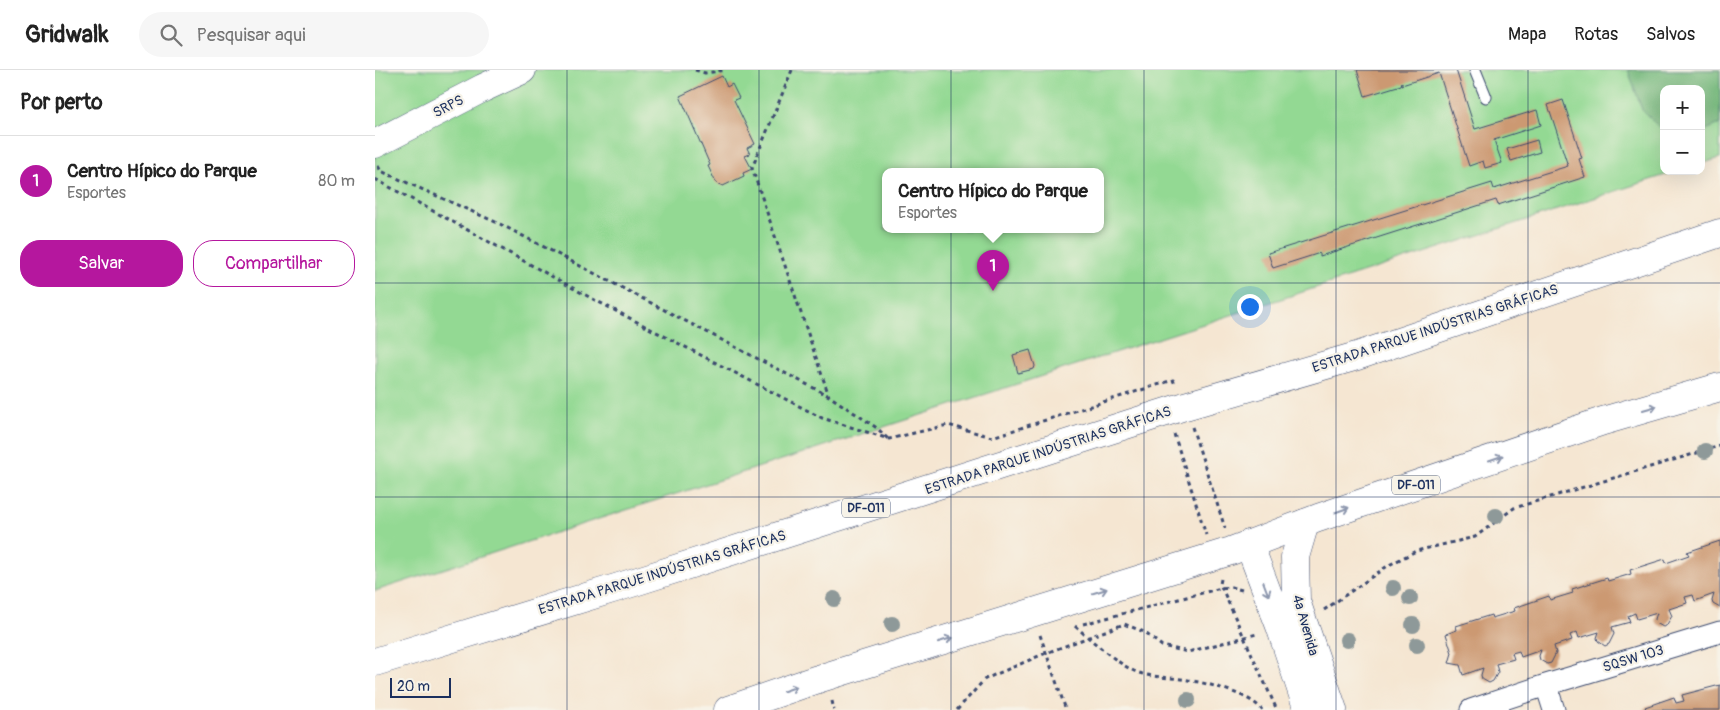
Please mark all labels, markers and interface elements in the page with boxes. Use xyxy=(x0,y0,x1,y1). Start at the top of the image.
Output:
search box xyxy=(139,12,489,57)
text: Gridwalk xyxy=(25,20,109,49)
icon: search xyxy=(157,21,185,49)
text: Pesquisar aqui xyxy=(197,23,306,47)
text: Mapa xyxy=(1508,23,1546,46)
text: Rotas xyxy=(1574,23,1618,46)
text: Salvos xyxy=(1646,23,1695,46)
map controls xyxy=(1660,85,1705,175)
button: + xyxy=(1660,85,1705,130)
text: Por perto xyxy=(20,89,102,116)
street label: SRPS xyxy=(430,92,466,121)
button: − xyxy=(1660,130,1705,175)
text: Centro Hípico do Parque xyxy=(67,159,257,183)
popup xyxy=(882,168,1104,233)
text: 1 xyxy=(33,171,39,191)
text: 80 m xyxy=(318,171,355,191)
text: Centro Hípico do Parque xyxy=(898,179,1088,203)
text: Esportes xyxy=(67,183,126,203)
text: Esportes xyxy=(898,203,957,223)
button: Salvar xyxy=(20,240,183,287)
button: Compartilhar xyxy=(193,240,355,287)
pin: 1 xyxy=(977,250,1009,291)
street label: ESTRADA PARQUE INDÚSTRIAS GRÁFICAS xyxy=(1310,280,1560,376)
your location xyxy=(1237,294,1263,320)
street label: ESTRADA PARQUE INDÚSTRIAS GRÁFICAS xyxy=(923,402,1173,498)
one-way arrow xyxy=(1642,402,1658,412)
one-way arrow xyxy=(1488,453,1503,462)
road number: DF-011 xyxy=(1392,476,1440,494)
road number: DF-011 xyxy=(842,498,890,518)
one-way arrow xyxy=(1334,505,1349,514)
street label: ESTRADA PARQUE INDÚSTRIAS GRÁFICAS xyxy=(536,526,788,618)
one-way arrow xyxy=(1262,581,1271,597)
one-way arrow xyxy=(1092,586,1108,596)
street label: 4ª Avenida xyxy=(1289,593,1322,658)
one-way arrow xyxy=(937,634,953,644)
street label: SQSW 103 xyxy=(1601,641,1666,676)
scale bar xyxy=(390,675,451,698)
text: 20 m xyxy=(397,678,430,695)
one-way arrow xyxy=(782,684,798,693)

